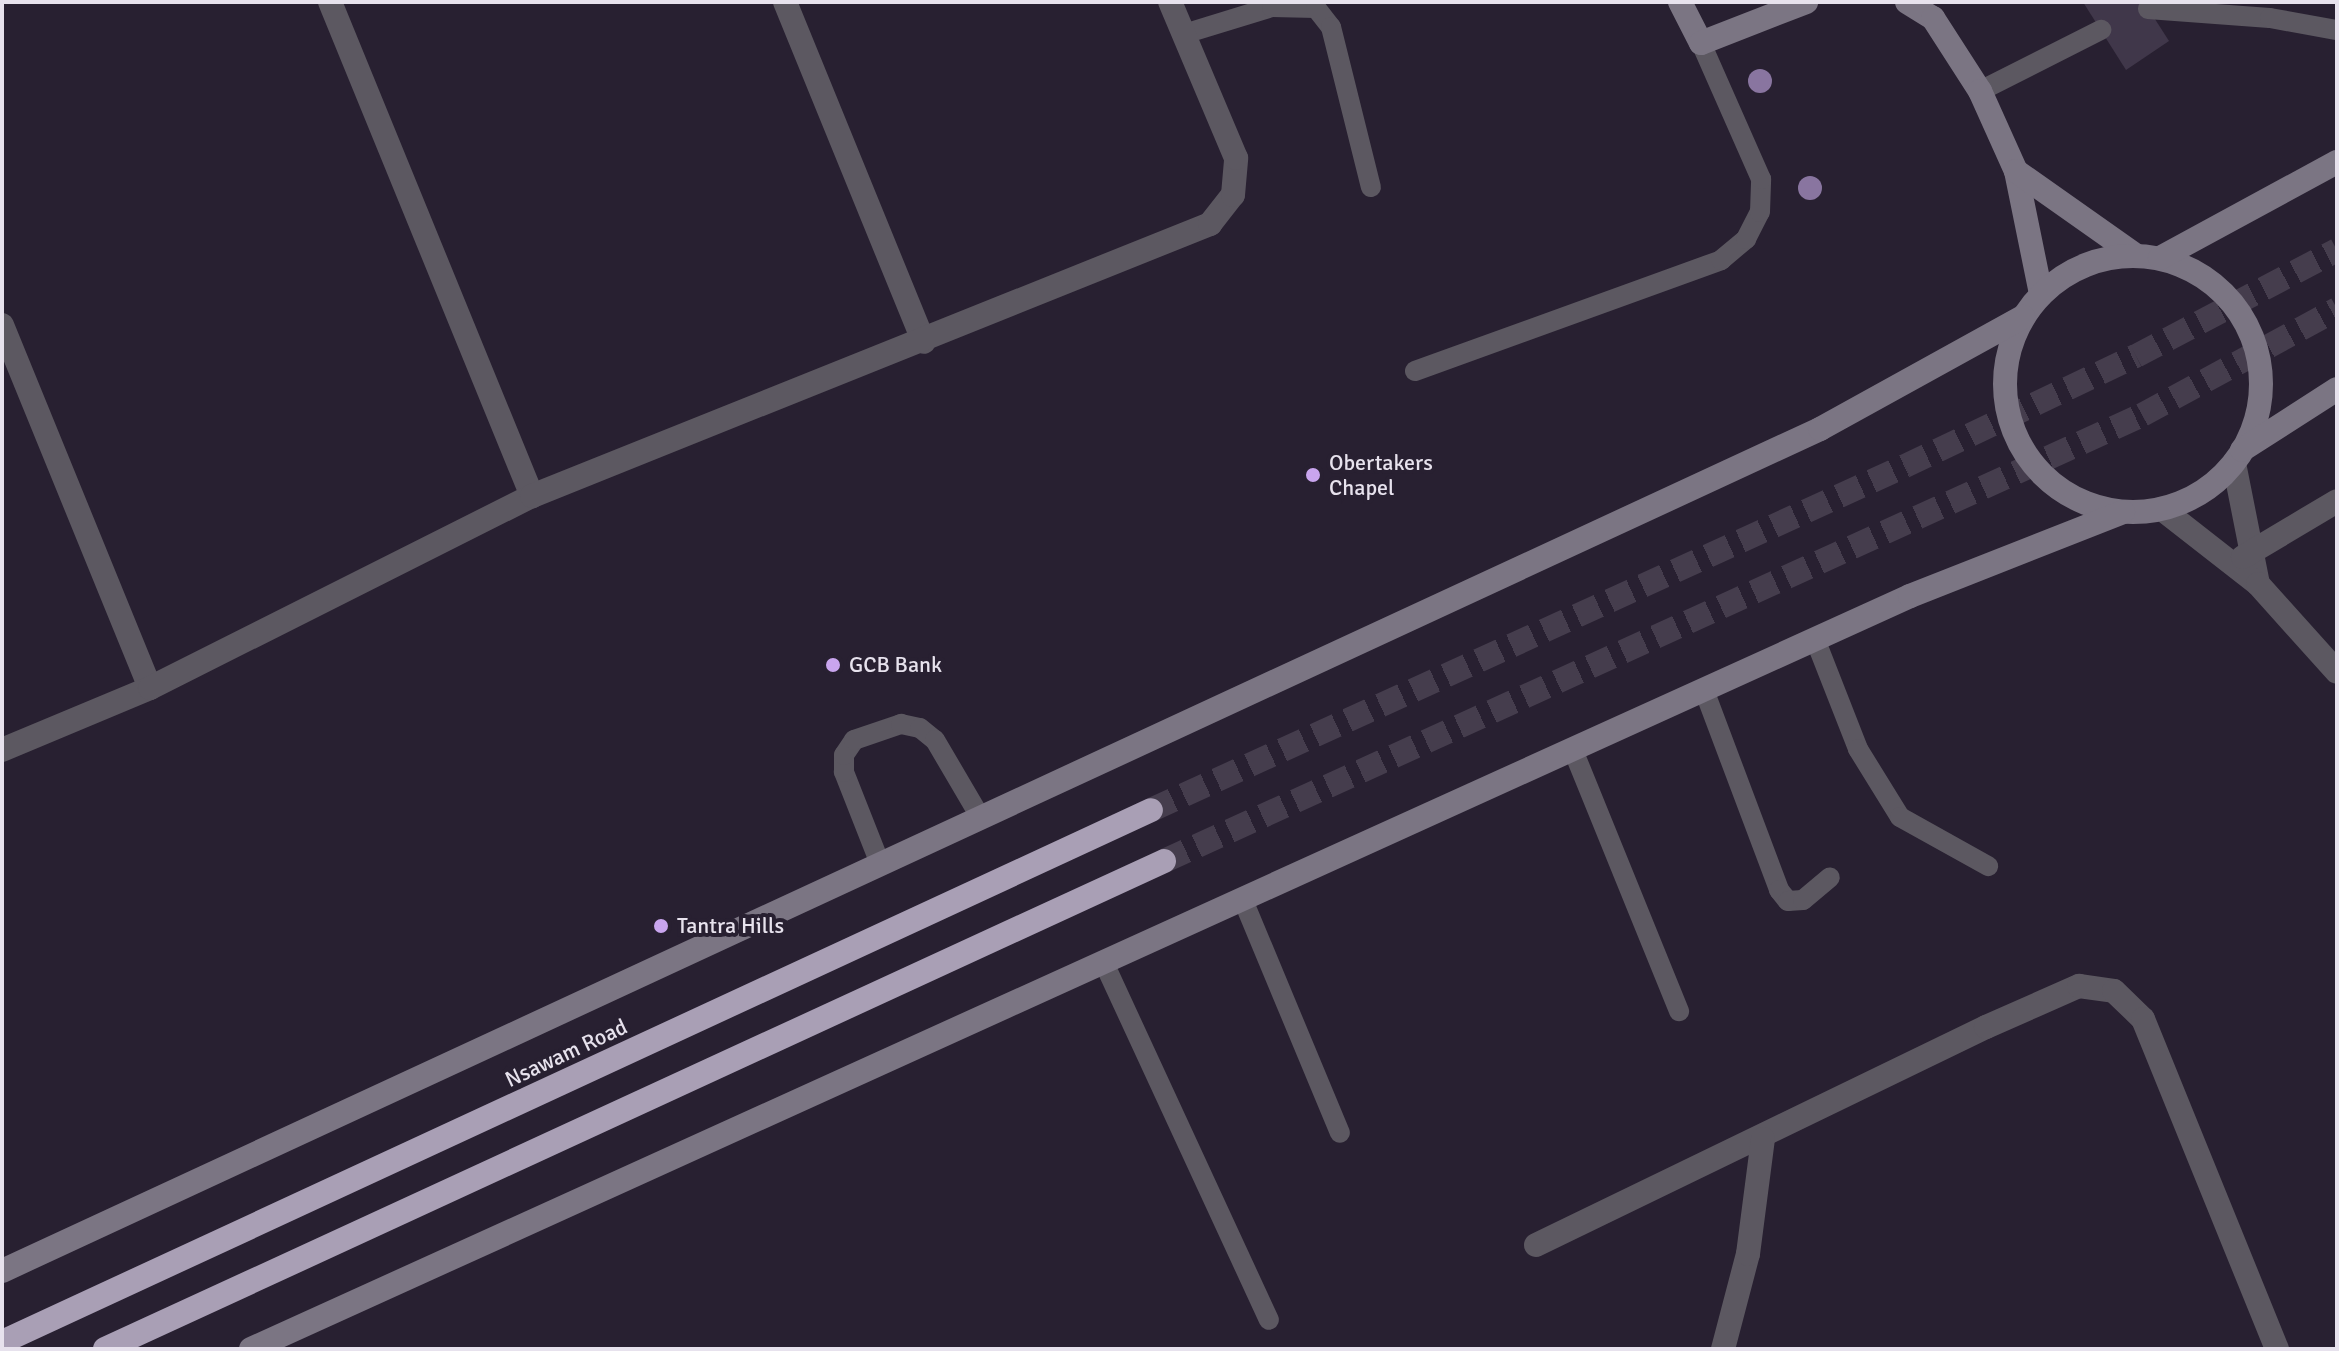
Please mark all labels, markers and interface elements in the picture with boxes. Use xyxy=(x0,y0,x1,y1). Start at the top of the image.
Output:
place label: Obertakers Chapel xyxy=(1329,449,1433,500)
marker: Obertakers Chapel xyxy=(1304,466,1322,484)
place label: GCB Bank xyxy=(849,652,942,678)
marker: GCB Bank xyxy=(824,656,842,674)
place label: Tantra Hills xyxy=(677,913,784,939)
marker: Tantra Hills xyxy=(652,917,670,935)
street label: Nsawam Road xyxy=(501,1013,631,1093)

